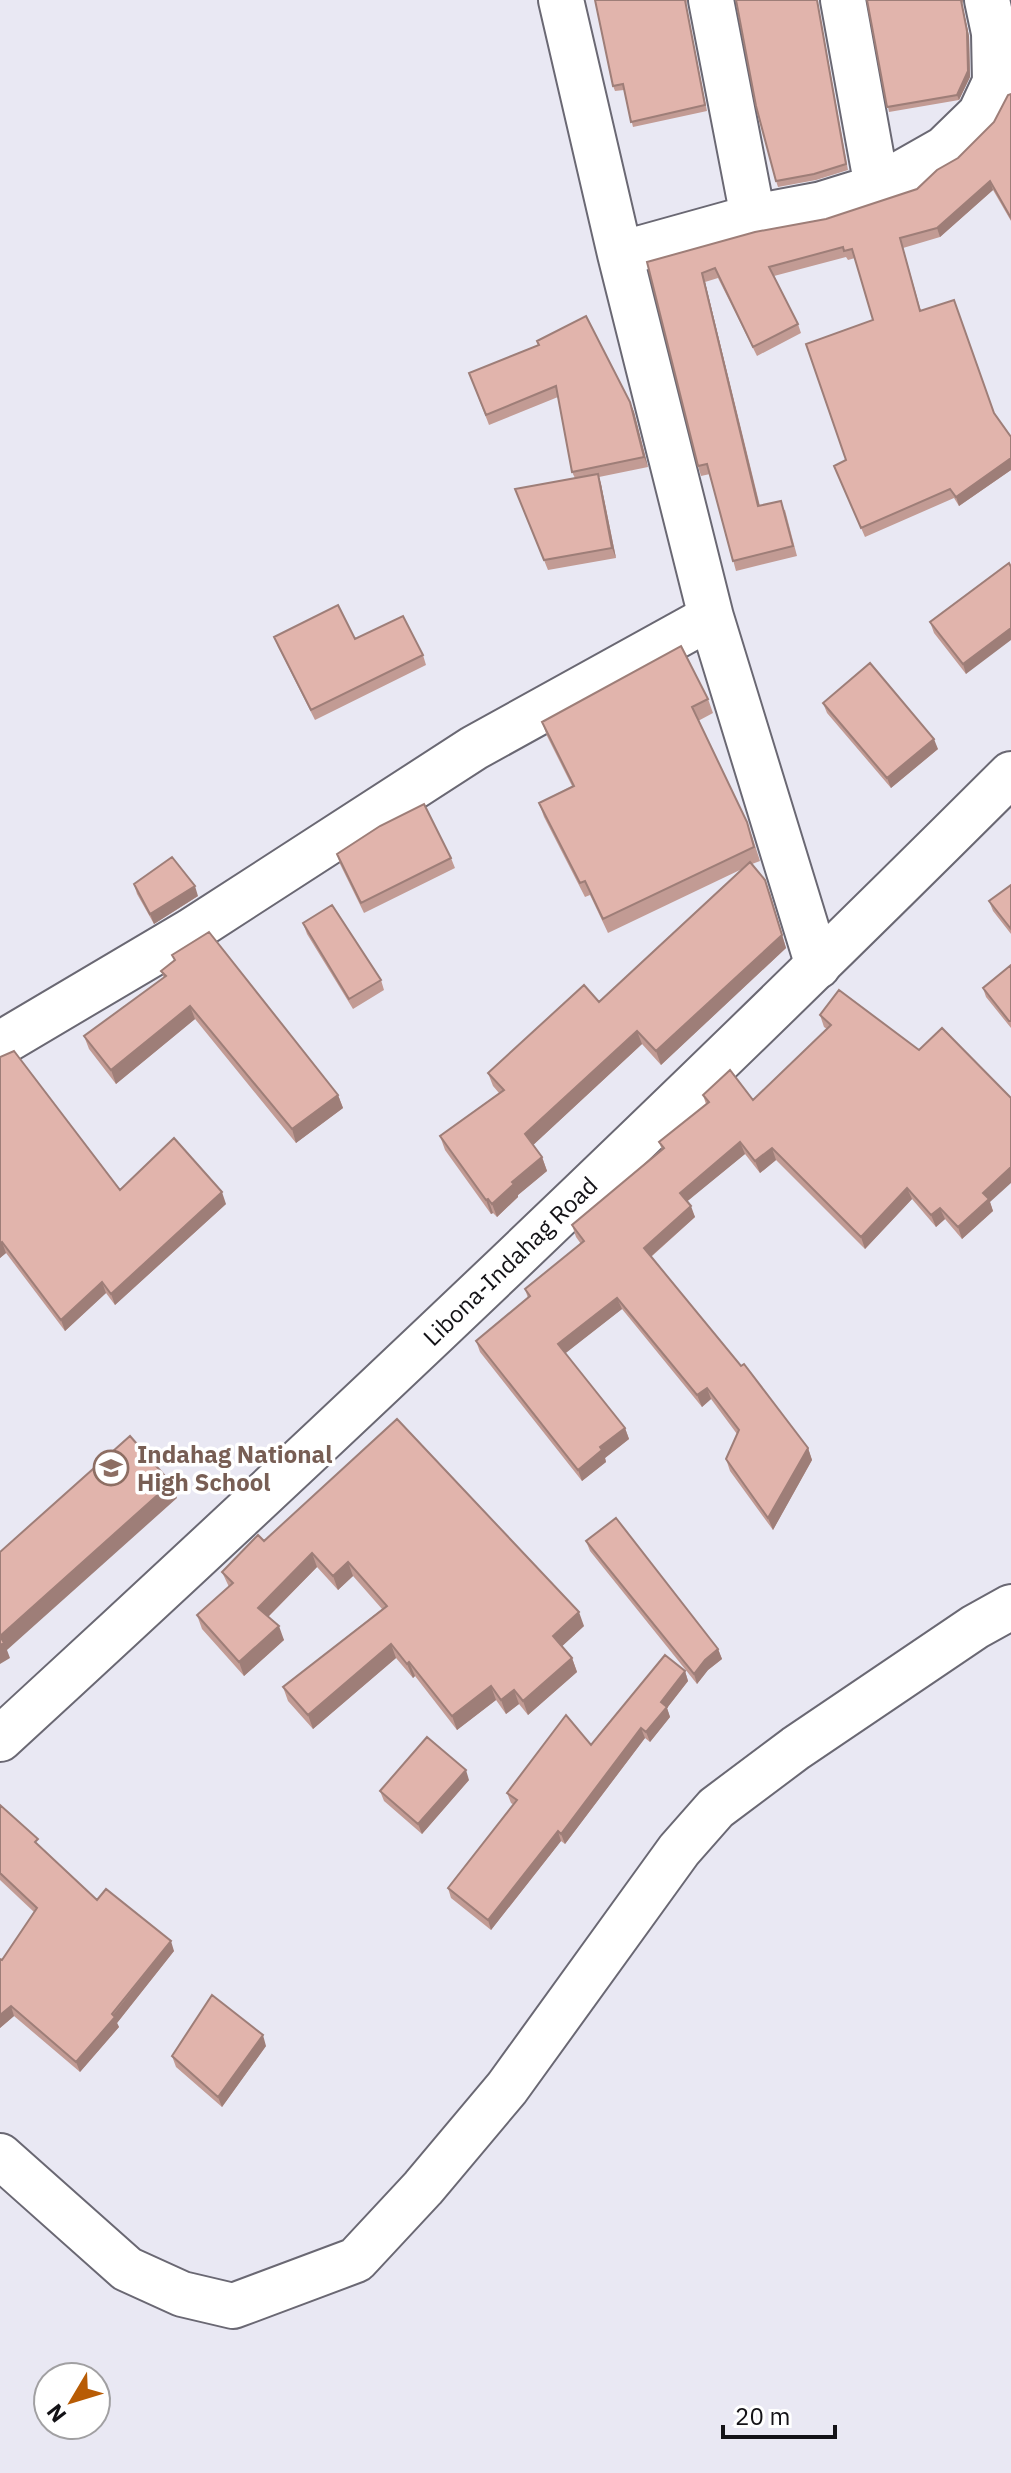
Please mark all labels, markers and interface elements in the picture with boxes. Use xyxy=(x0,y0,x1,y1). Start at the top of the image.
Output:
street label: Libona-Indahag Road xyxy=(416,1169,604,1353)
place label: Indahag National High School xyxy=(137,1438,333,1498)
school or university icon: Indahag National High School xyxy=(92,1449,130,1487)
north arrow xyxy=(32,2361,112,2441)
scale bar xyxy=(723,2389,835,2439)
text: N xyxy=(40,2398,72,2429)
text: 20 m xyxy=(735,2400,790,2432)

